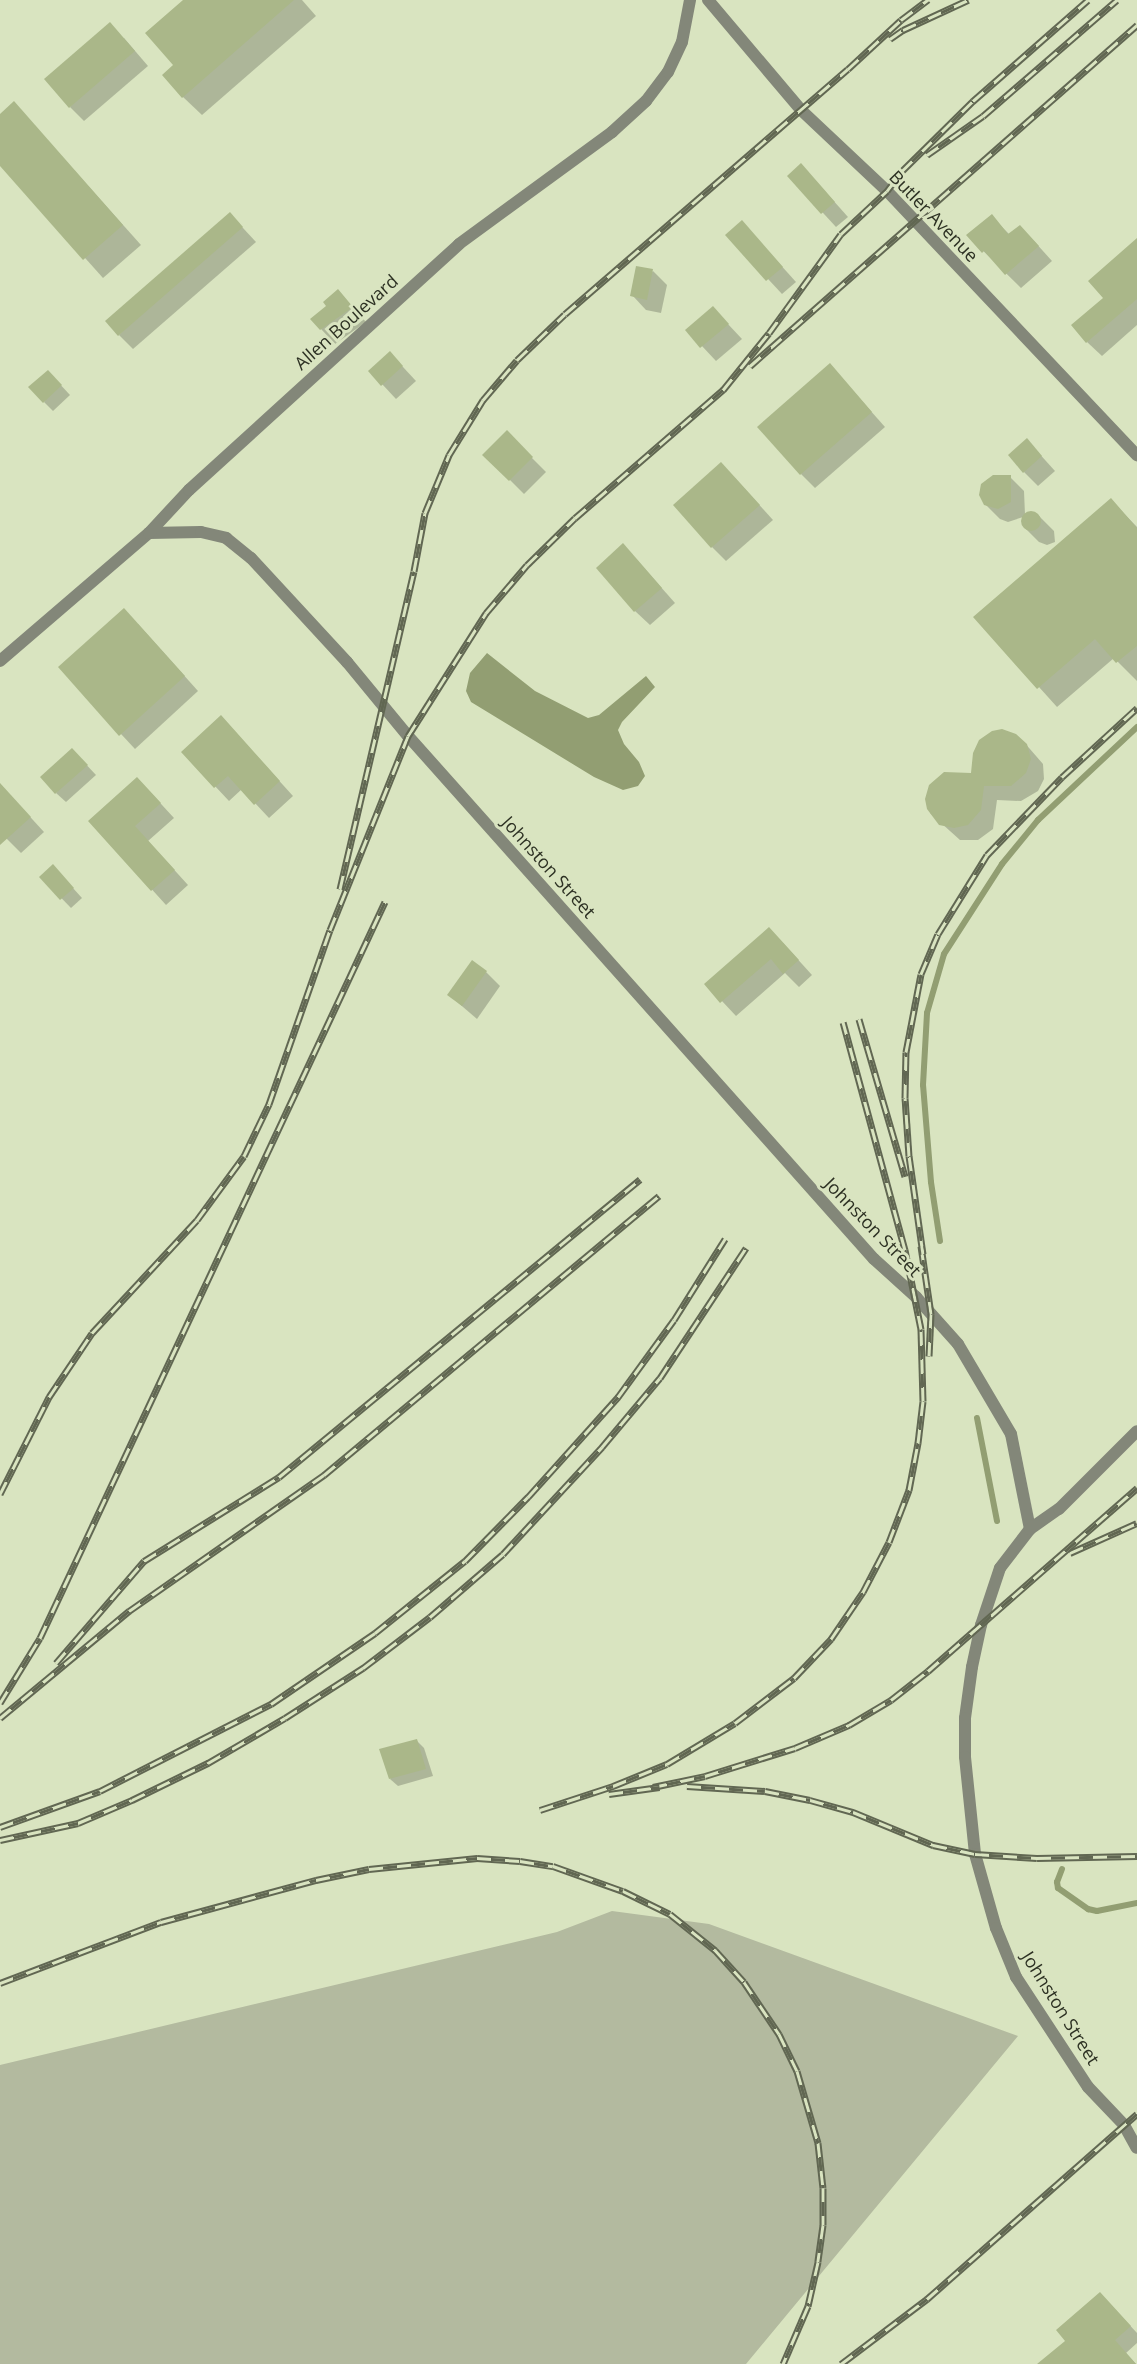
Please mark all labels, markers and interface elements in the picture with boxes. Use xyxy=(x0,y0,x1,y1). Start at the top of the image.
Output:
street label: Butler Avenue xyxy=(885,166,983,266)
street label: Allen Boulevard xyxy=(290,270,402,374)
street label: Johnston Street xyxy=(498,812,600,922)
street label: Johnston Street xyxy=(820,1173,926,1281)
street label: Johnston Street xyxy=(1018,1947,1104,2069)

